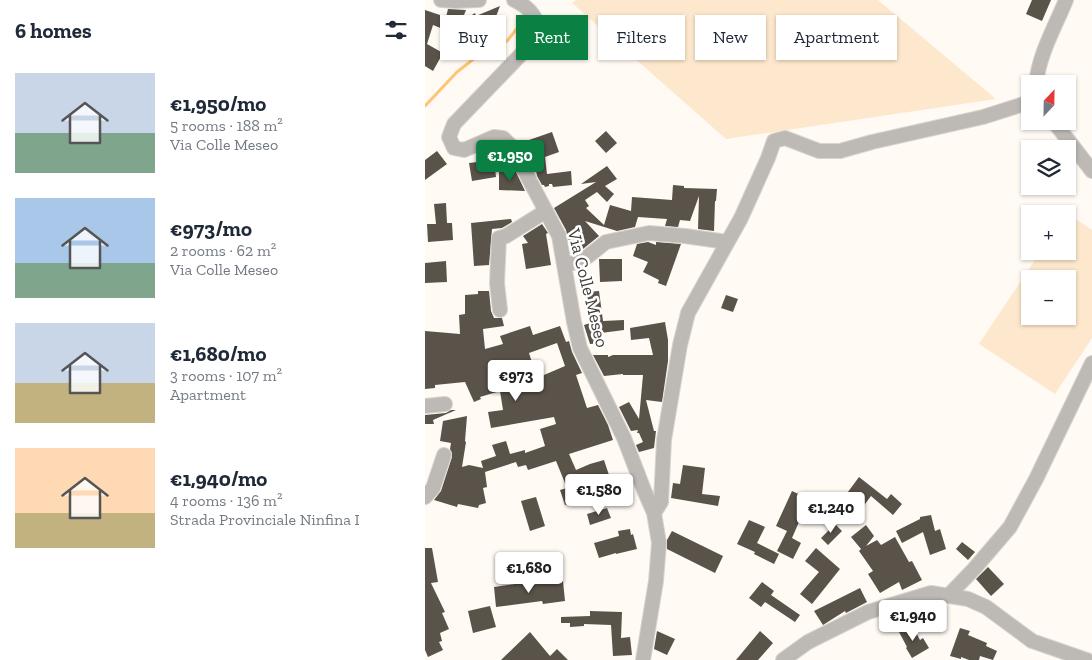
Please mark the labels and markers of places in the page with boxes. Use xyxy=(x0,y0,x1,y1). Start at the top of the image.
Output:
pin: €1,950 xyxy=(469,140,551,182)
pin: €973 xyxy=(486,360,546,402)
pin: €1,580 xyxy=(558,474,640,516)
pin: €1,240 xyxy=(790,492,872,534)
pin: €1,680 xyxy=(488,552,570,594)
pin: €1,940 xyxy=(872,600,954,642)

